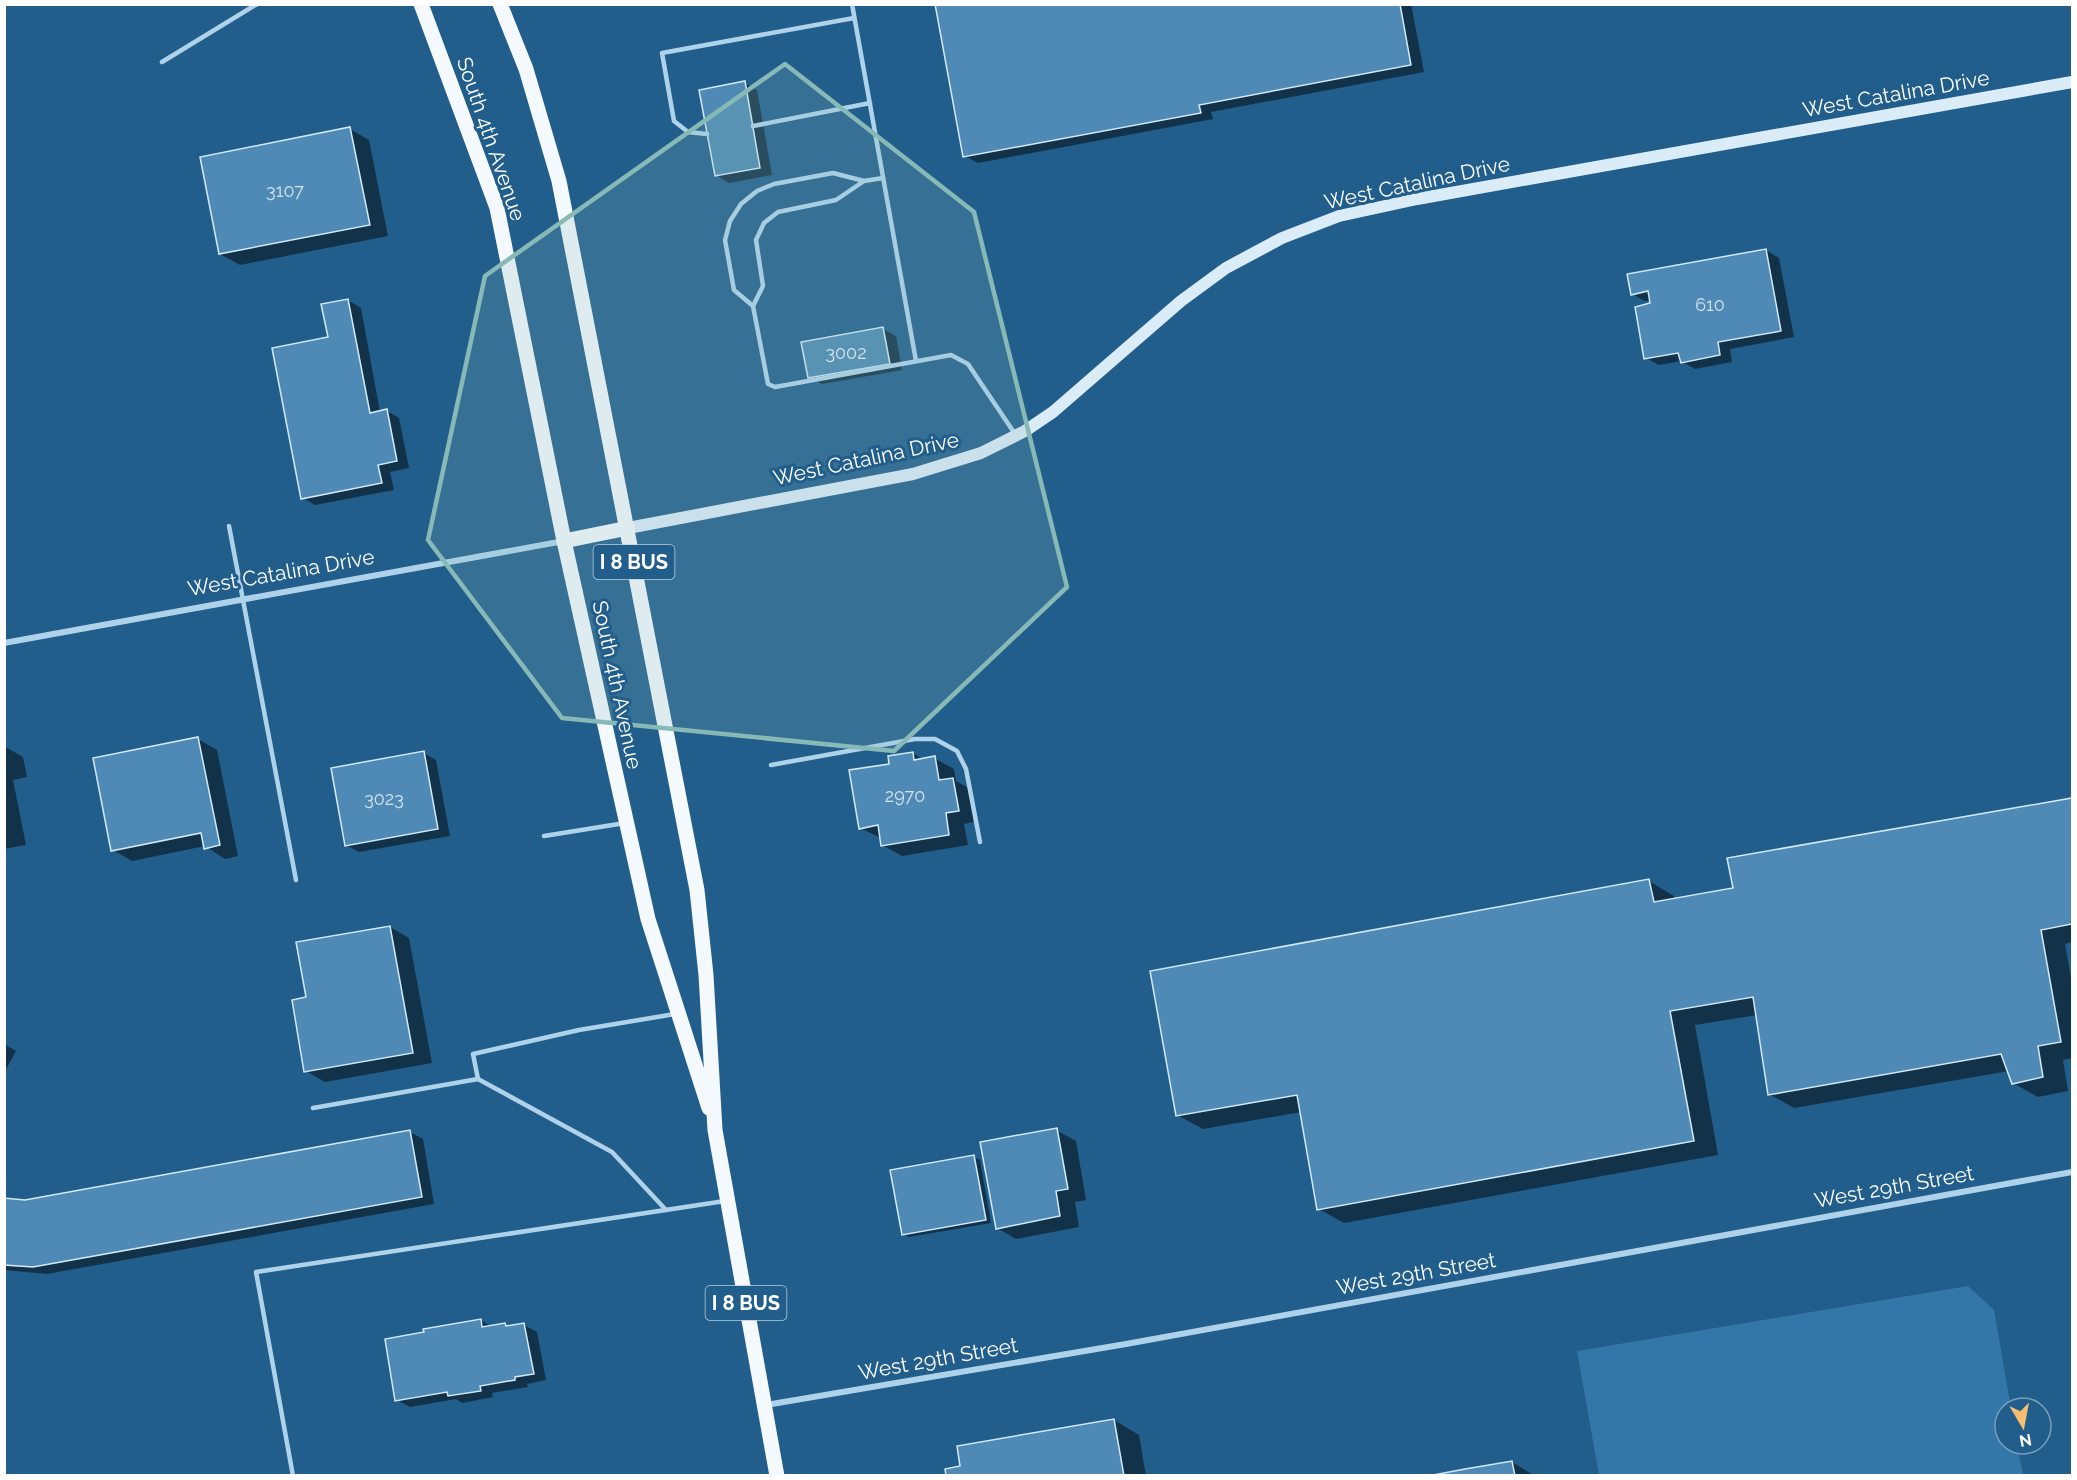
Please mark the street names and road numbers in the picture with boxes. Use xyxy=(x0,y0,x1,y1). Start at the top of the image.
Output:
street label: South 4th Avenue xyxy=(452,54,531,224)
street label: West Catalina Drive xyxy=(1801,65,1991,122)
street label: West Catalina Drive xyxy=(1322,151,1512,214)
street label: West Catalina Drive xyxy=(771,427,961,490)
street label: West Catalina Drive xyxy=(186,544,376,601)
road number: I 8 BUS xyxy=(594,545,674,579)
street label: South 4th Avenue xyxy=(587,598,648,771)
street label: West 29th Street xyxy=(1812,1160,1976,1213)
street label: West 29th Street xyxy=(1334,1247,1498,1300)
road number: I 8 BUS xyxy=(706,1286,786,1320)
street label: West 29th Street xyxy=(856,1332,1020,1385)

